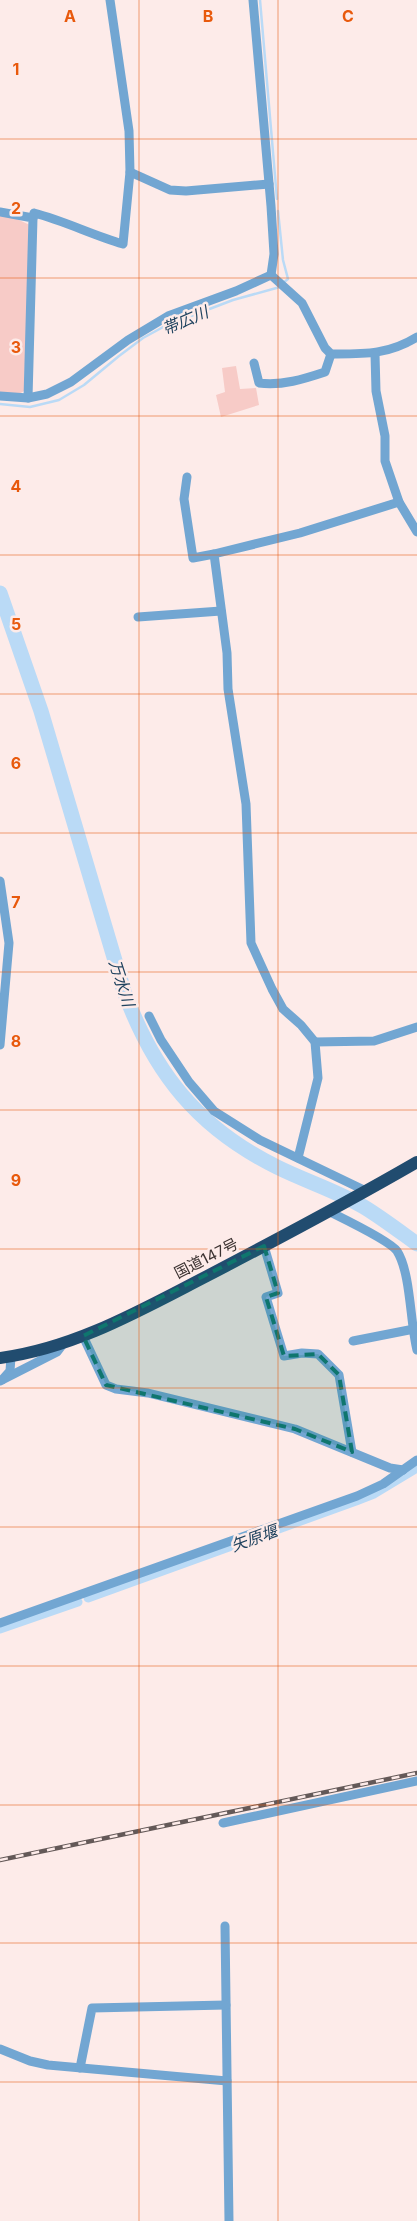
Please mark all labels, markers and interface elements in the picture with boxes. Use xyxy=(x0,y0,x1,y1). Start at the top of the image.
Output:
text: A xyxy=(64,6,76,26)
text: B xyxy=(203,6,213,26)
text: C xyxy=(342,6,354,26)
text: 1 xyxy=(13,59,19,79)
text: 2 xyxy=(11,198,21,218)
water label: 帯広川 xyxy=(159,301,213,339)
text: 3 xyxy=(11,337,21,357)
text: 4 xyxy=(11,476,22,496)
text: 5 xyxy=(11,614,21,634)
text: 6 xyxy=(11,753,21,773)
text: 7 xyxy=(11,892,21,912)
water label: 万水川 xyxy=(105,957,140,1011)
text: 8 xyxy=(11,1031,21,1051)
text: 9 xyxy=(11,1170,21,1190)
street label: 国道147号 xyxy=(171,1234,241,1282)
water label: 矢原堰 xyxy=(228,1519,283,1556)

